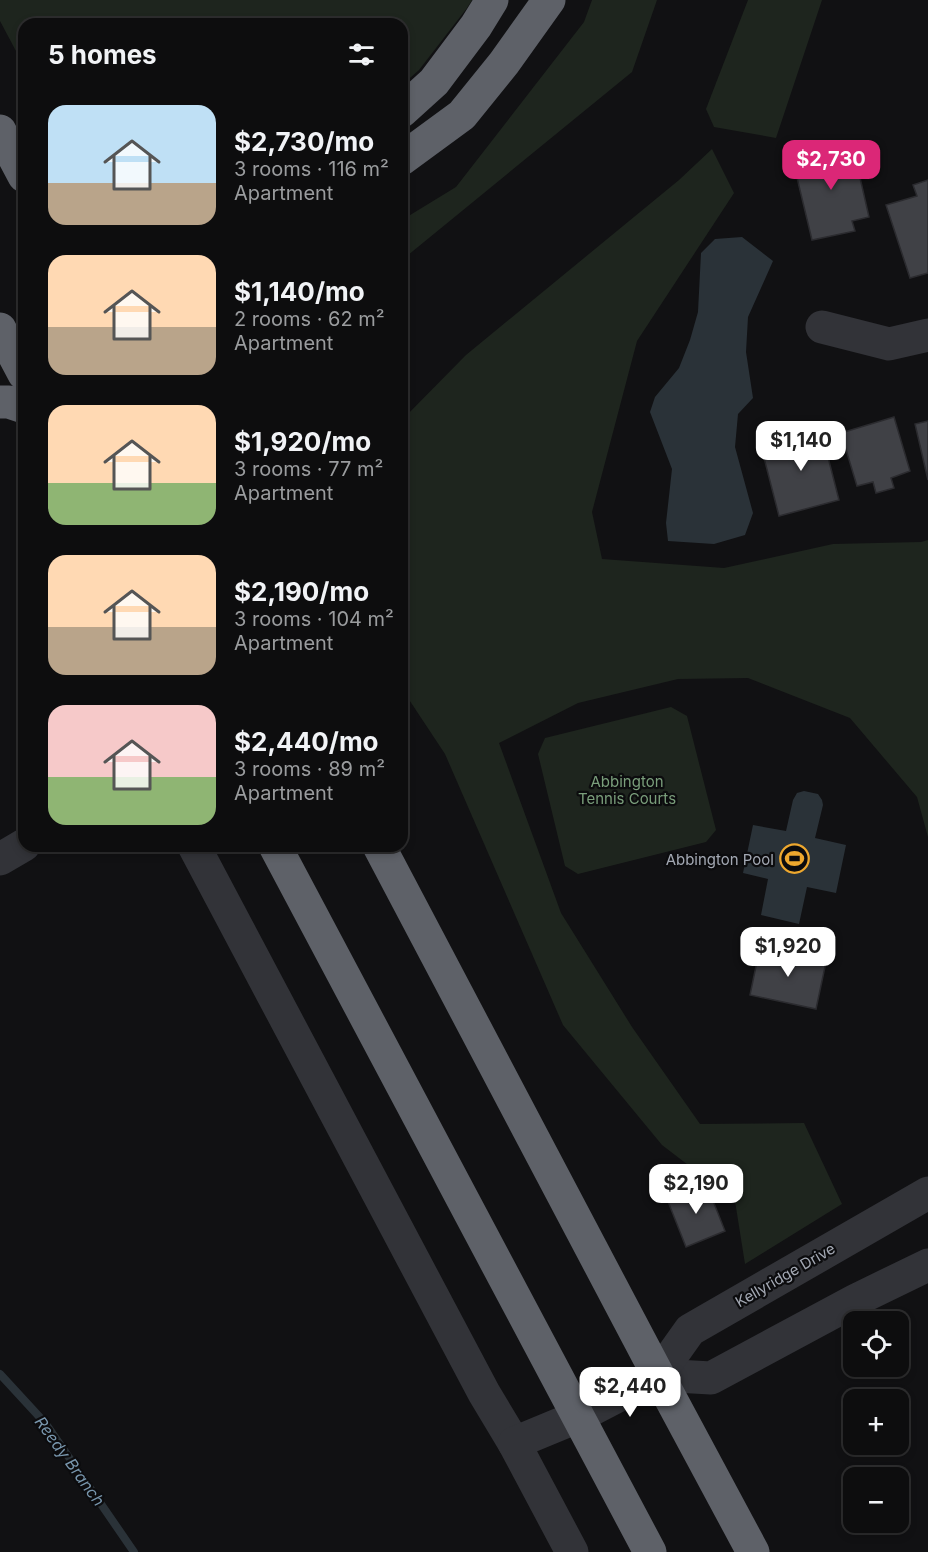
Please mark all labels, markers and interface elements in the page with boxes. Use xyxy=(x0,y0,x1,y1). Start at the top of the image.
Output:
icon: filters xyxy=(345,38,378,71)
text: 5 homes xyxy=(48,39,157,70)
text: $2,730/mo xyxy=(234,126,374,157)
icon: home xyxy=(96,129,168,201)
pin: $2,730 xyxy=(782,140,880,191)
text: $2,730 xyxy=(796,147,866,171)
text: 3 rooms · 116 m² xyxy=(234,157,389,181)
text: Apartment xyxy=(234,181,333,205)
text: $1,140/mo xyxy=(234,276,365,307)
icon: home xyxy=(96,279,168,351)
text: 2 rooms · 62 m² xyxy=(234,307,385,331)
text: Apartment xyxy=(234,331,333,355)
pin: $1,140 xyxy=(752,421,850,472)
text: $1,920/mo xyxy=(234,426,371,457)
text: $1,140 xyxy=(770,428,832,452)
icon: home xyxy=(96,429,168,501)
text: 3 rooms · 77 m² xyxy=(234,457,383,481)
text: Apartment xyxy=(234,481,333,505)
text: $2,190/mo xyxy=(234,576,369,607)
icon: home xyxy=(96,579,168,651)
text: 3 rooms · 104 m² xyxy=(234,607,394,631)
text: Apartment xyxy=(234,631,333,655)
text: $2,440/mo xyxy=(234,726,379,757)
icon: home xyxy=(96,729,168,801)
text: 3 rooms · 89 m² xyxy=(234,757,385,781)
park label: Abbington Tennis Courts xyxy=(578,772,676,808)
text: Apartment xyxy=(234,781,333,805)
sports icon: Abbington Pool xyxy=(779,843,811,875)
place label: Abbington Pool xyxy=(666,850,774,869)
pin: $1,920 xyxy=(739,927,837,978)
text: $1,920 xyxy=(754,934,822,958)
pin: $2,190 xyxy=(647,1164,745,1215)
text: $2,190 xyxy=(663,1171,729,1195)
street label: Kellyridge Drive xyxy=(732,1239,838,1311)
map controls xyxy=(843,1311,909,1533)
button: locate xyxy=(843,1311,909,1377)
pin: $2,440 xyxy=(581,1367,679,1418)
text: $2,440 xyxy=(594,1374,666,1398)
button: + xyxy=(843,1389,909,1455)
water label: Reedy Branch xyxy=(31,1412,109,1510)
button: − xyxy=(843,1467,909,1533)

